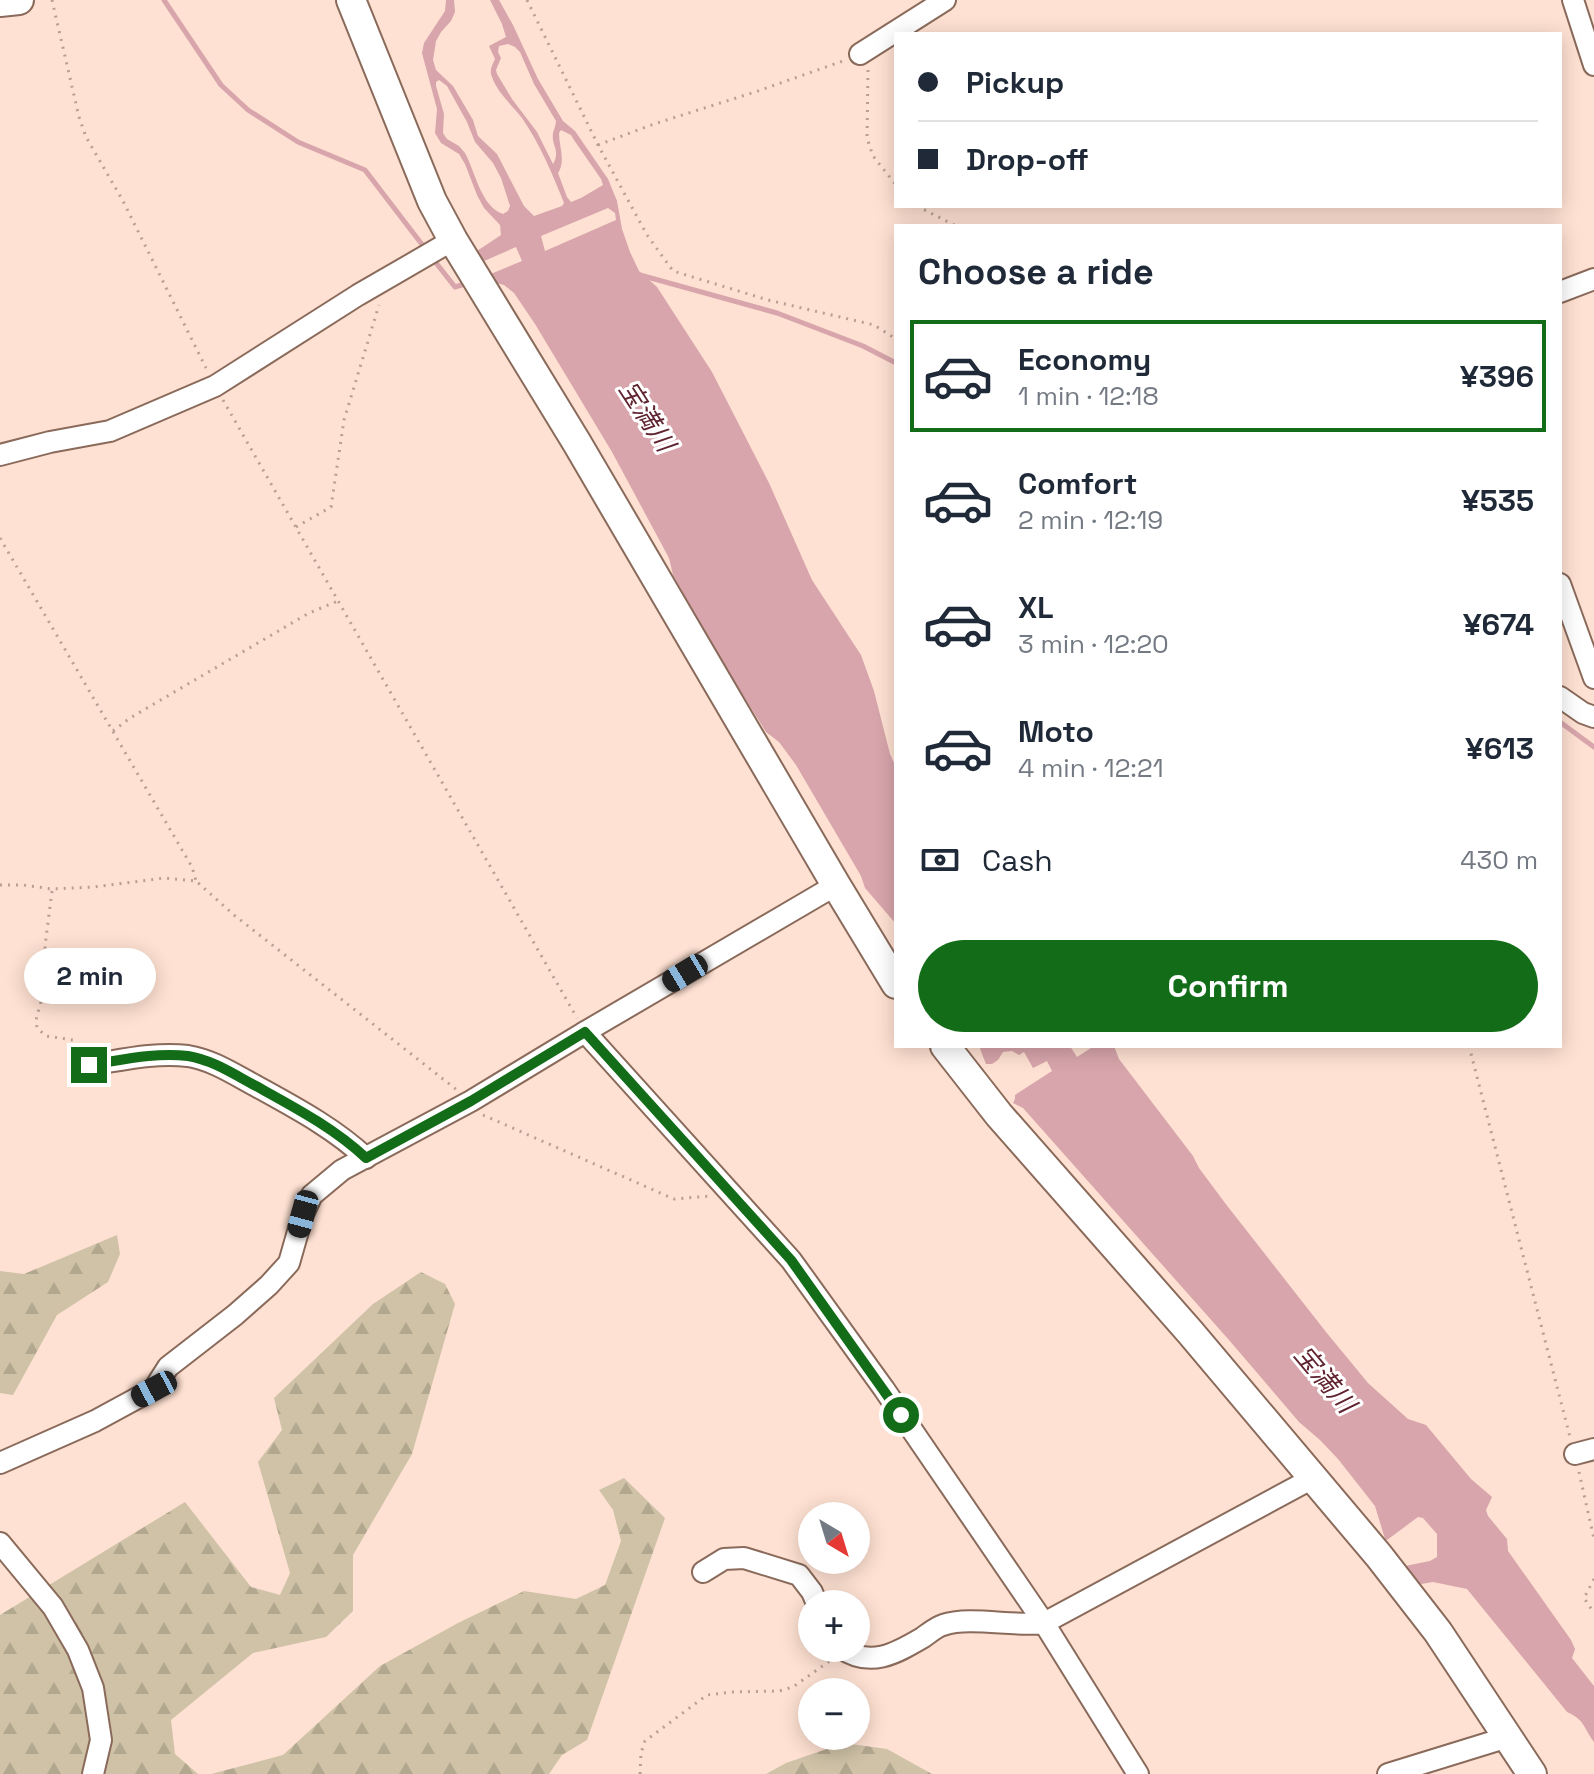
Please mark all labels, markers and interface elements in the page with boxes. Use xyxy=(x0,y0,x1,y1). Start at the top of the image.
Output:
text: Pickup xyxy=(966,63,1064,102)
text: Drop-off xyxy=(966,140,1089,179)
text: Choose a ride xyxy=(918,249,1154,295)
icon: car xyxy=(922,340,994,412)
text: Economy xyxy=(1018,340,1151,379)
text: ¥396 xyxy=(1460,357,1534,396)
water label: 宝満川 xyxy=(611,374,684,460)
text: 1 min · 12:18 xyxy=(1018,379,1159,413)
icon: car xyxy=(922,464,994,536)
text: Comfort xyxy=(1018,464,1137,503)
text: ¥535 xyxy=(1461,481,1534,520)
text: 2 min · 12:19 xyxy=(1018,503,1163,537)
icon: car xyxy=(922,588,994,660)
text: XL xyxy=(1018,588,1054,627)
text: ¥674 xyxy=(1463,605,1534,644)
text: 3 min · 12:20 xyxy=(1018,627,1169,661)
icon: car xyxy=(922,712,994,784)
text: Moto xyxy=(1018,712,1094,751)
text: ¥613 xyxy=(1465,729,1534,768)
text: 4 min · 12:21 xyxy=(1018,751,1164,785)
icon: cash xyxy=(918,838,962,882)
text: Cash xyxy=(982,841,1053,880)
text: 430 m xyxy=(1460,843,1538,877)
button: Confirm xyxy=(918,940,1538,1032)
callout: 2 min xyxy=(23,949,155,1005)
car xyxy=(658,950,712,996)
text: 2 min xyxy=(56,959,124,993)
route end xyxy=(71,1047,107,1083)
car xyxy=(285,1188,321,1240)
water label: 宝満川 xyxy=(1287,1338,1365,1422)
car xyxy=(127,1367,181,1411)
route start xyxy=(883,1397,919,1433)
north arrow xyxy=(798,1502,870,1574)
map controls xyxy=(798,1502,870,1750)
button: + xyxy=(798,1590,870,1662)
button: − xyxy=(798,1678,870,1750)

